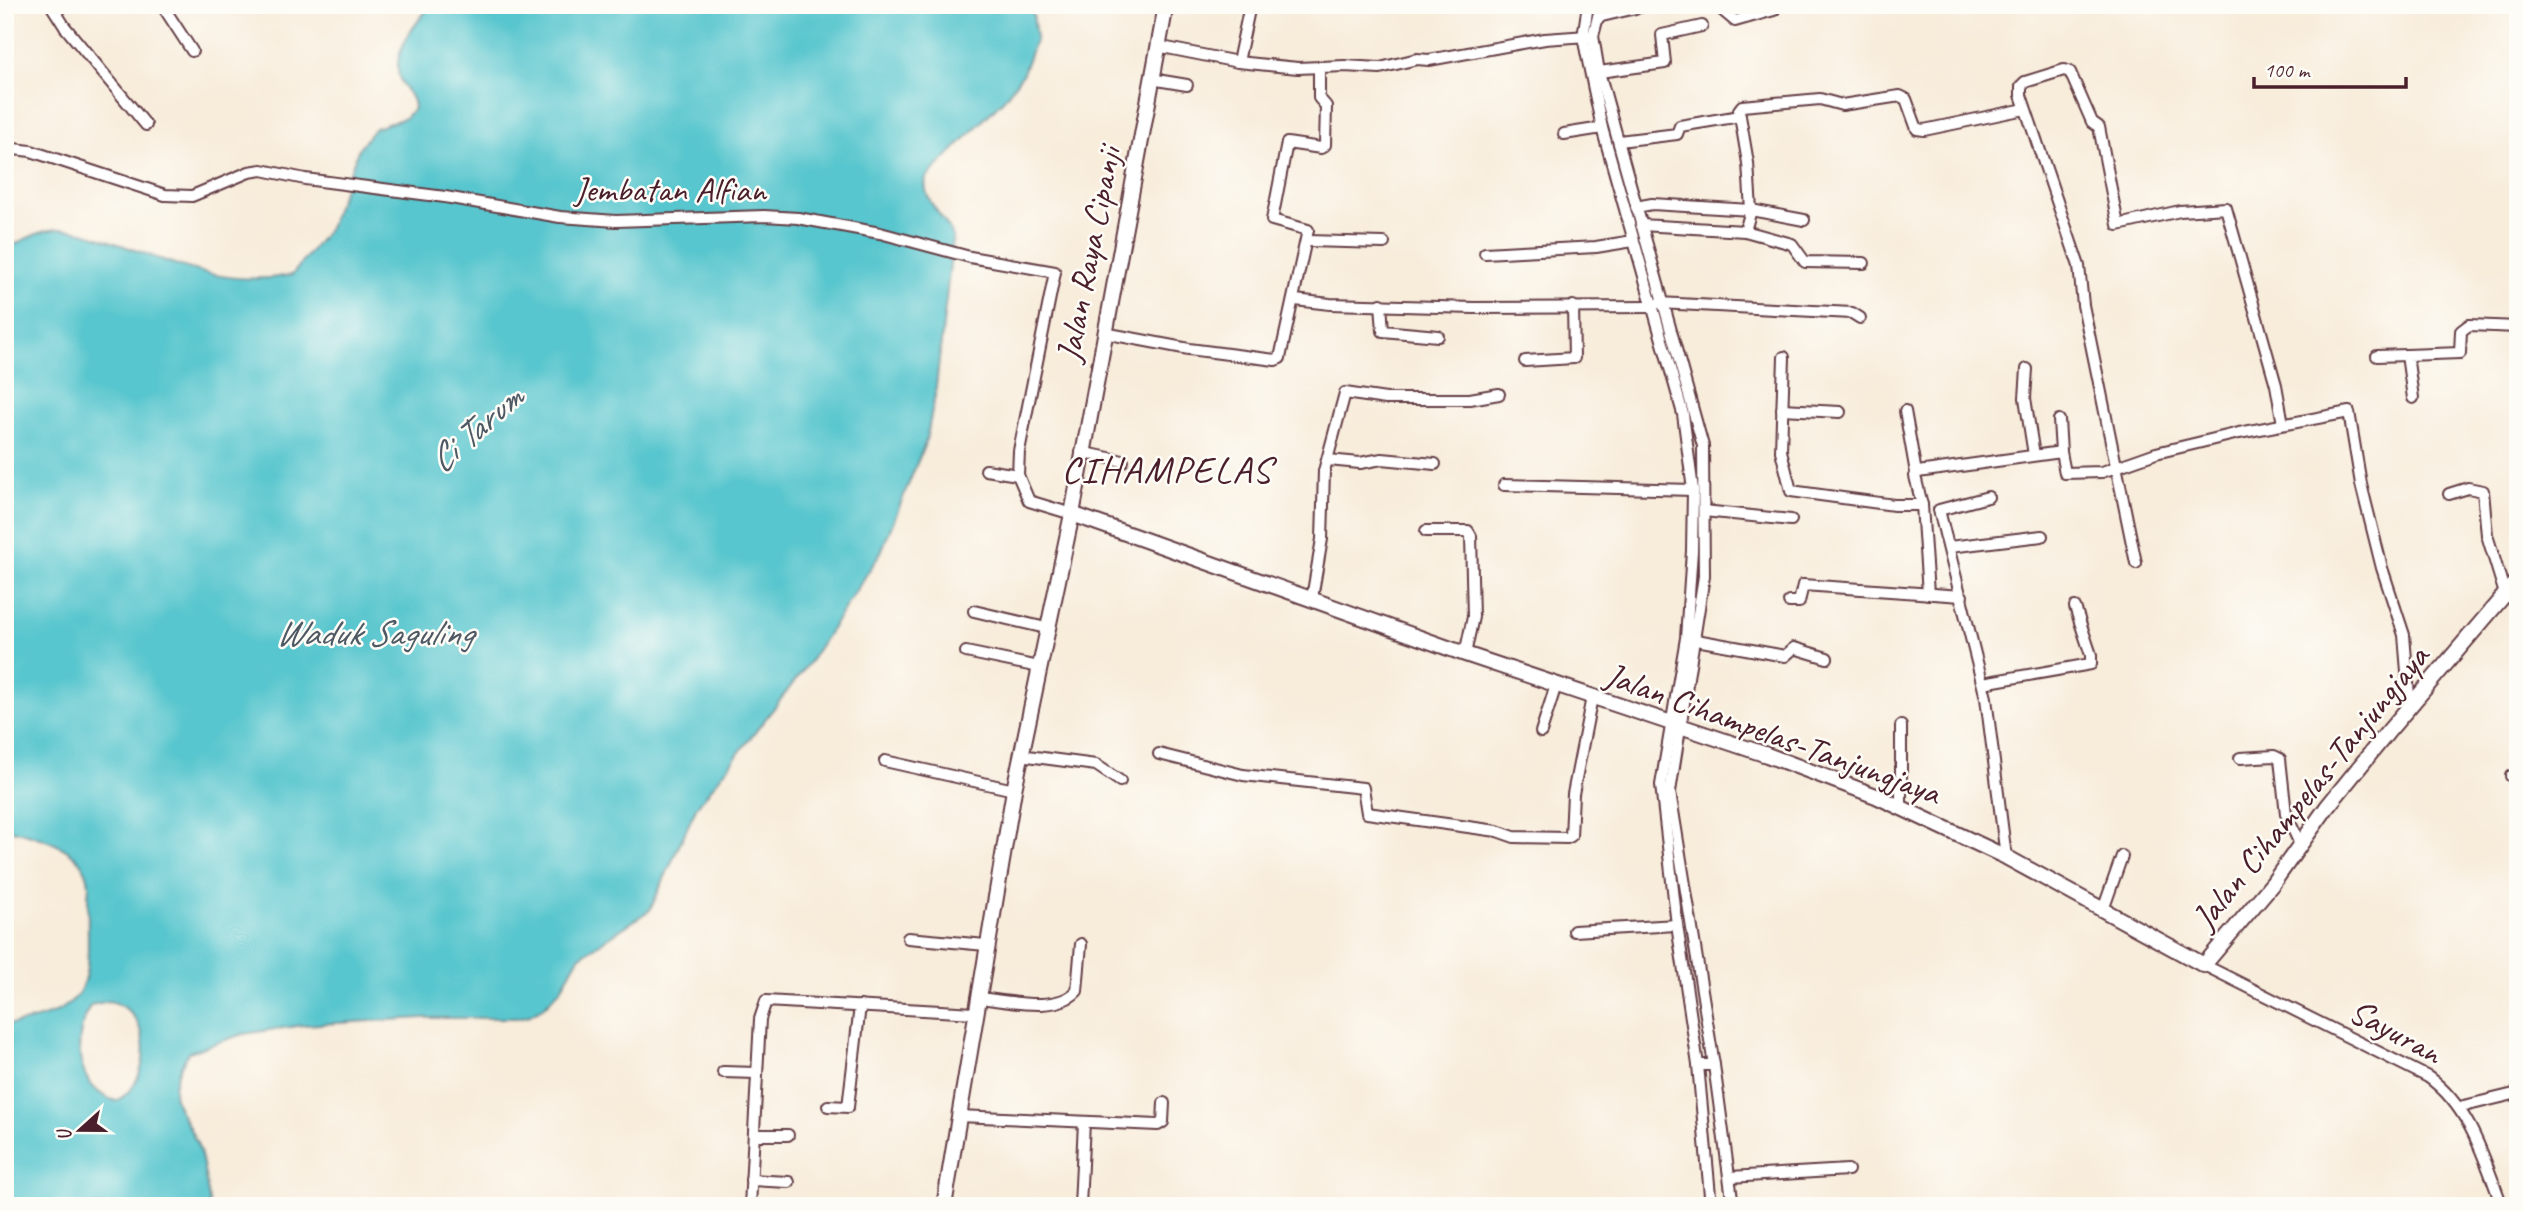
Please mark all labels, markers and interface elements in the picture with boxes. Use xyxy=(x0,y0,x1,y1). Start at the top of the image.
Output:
scale bar xyxy=(2254,46,2406,90)
text: 100 m xyxy=(2264,57,2311,83)
street label: Jalan Raya Cipanji xyxy=(1045,139,1132,367)
street label: Jembatan Alfian xyxy=(572,167,768,212)
water label: Ci Tarum xyxy=(418,372,535,482)
district label: CIHAMPELAS xyxy=(1061,446,1278,493)
water label: Waduk Saguling xyxy=(276,609,477,656)
street label: Jalan Cihampelas-Tanjungjaya xyxy=(2181,634,2441,940)
street label: Jalan Cihampelas-Tanjungjaya xyxy=(1597,651,1949,816)
street label: Sayuran xyxy=(2342,988,2452,1076)
north arrow xyxy=(46,1096,116,1166)
text: U xyxy=(51,1124,78,1144)

